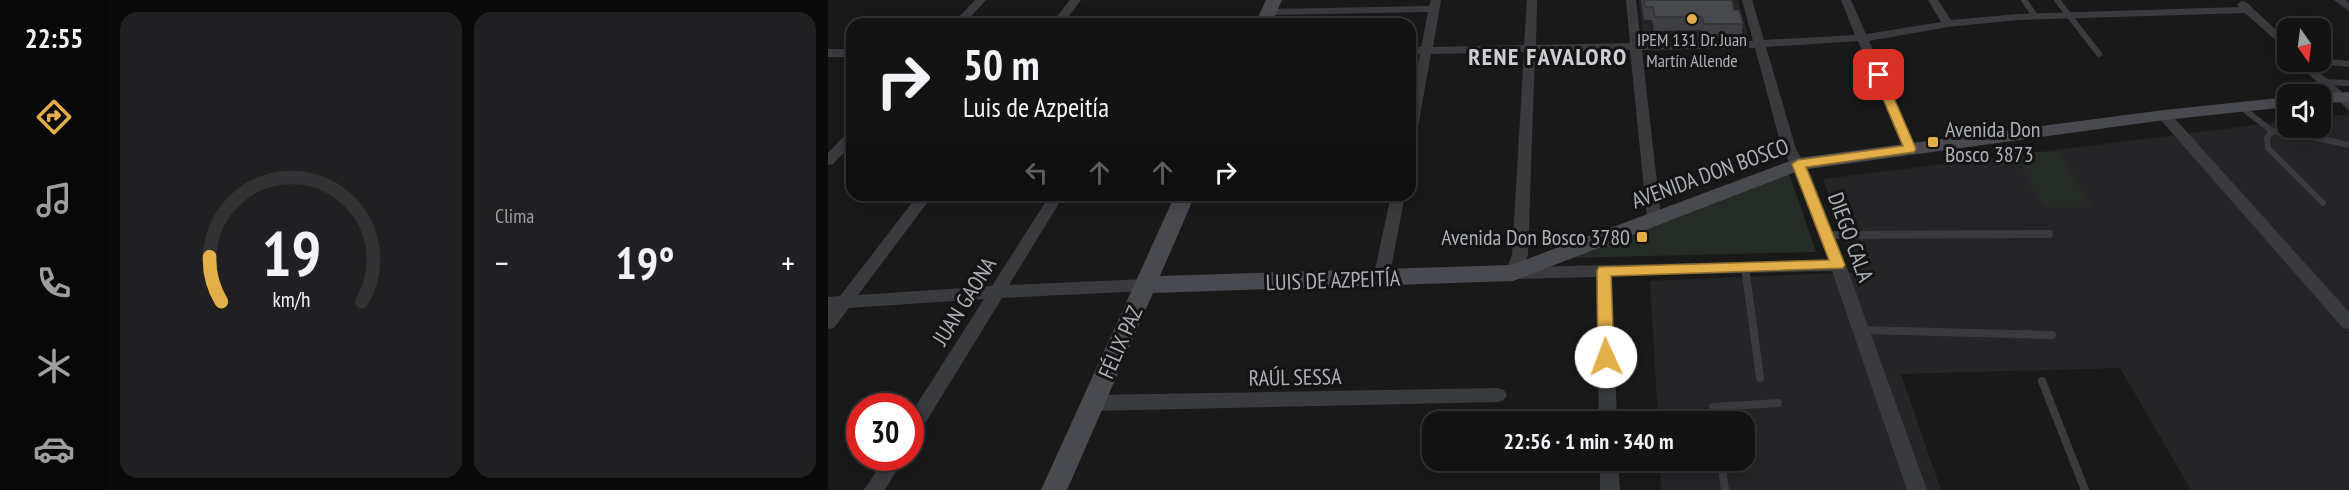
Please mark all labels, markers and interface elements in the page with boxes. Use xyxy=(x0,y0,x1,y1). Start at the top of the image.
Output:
marker: IPEM 131 Dr. Juan Martín Allende xyxy=(1685,12,1699,26)
north arrow xyxy=(2277,18,2331,72)
map controls xyxy=(2277,18,2331,138)
text: 22:55 xyxy=(25,21,83,55)
place label: IPEM 131 Dr. Juan Martín Allende xyxy=(1637,28,1747,72)
text: 50 m xyxy=(963,37,1040,92)
district label: RENE FAVALORO xyxy=(1468,41,1628,72)
icon: right xyxy=(864,42,942,120)
pin xyxy=(1853,49,1904,100)
icon: arrive xyxy=(1862,58,1895,91)
button: sound xyxy=(2277,84,2331,138)
text: Luis de Azpeitía xyxy=(963,90,1109,124)
icon: directions xyxy=(33,96,75,138)
place label: Avenida Don Bosco 3873 xyxy=(1945,115,2040,168)
street label: AVENIDA DON BOSCO xyxy=(1628,132,1792,214)
marker: Avenida Don Bosco 3873 xyxy=(1926,135,1940,149)
icon: left xyxy=(1020,156,1053,189)
icon: ahead xyxy=(1083,156,1116,189)
icon: ahead xyxy=(1146,156,1179,189)
icon: right xyxy=(1209,156,1242,189)
icon: music xyxy=(33,179,75,221)
street label: DIEGO CALA xyxy=(1822,188,1880,286)
text: Clima xyxy=(495,203,534,229)
text: 19 xyxy=(261,212,321,293)
place label: Avenida Don Bosco 3780 xyxy=(1441,223,1630,251)
marker: Avenida Don Bosco 3780 xyxy=(1635,230,1649,244)
text: 19° xyxy=(615,233,675,291)
text: − xyxy=(495,241,509,284)
text: + xyxy=(781,241,795,284)
street label: JUAN GAONA xyxy=(925,251,1002,351)
icon: phone xyxy=(33,262,75,304)
street label: LUIS DE AZPEITÍA xyxy=(1265,264,1401,296)
text: km/h xyxy=(272,285,310,313)
street label: FÉLIX PAZ xyxy=(1092,301,1148,383)
position arrow xyxy=(1574,325,1638,389)
icon: climate xyxy=(33,345,75,387)
street label: RAÚL SESSA xyxy=(1248,362,1342,392)
speed limit sign: 30 xyxy=(846,393,924,471)
text: 22:56 · 1 min · 340 m xyxy=(1503,427,1674,455)
icon: car xyxy=(33,428,75,470)

